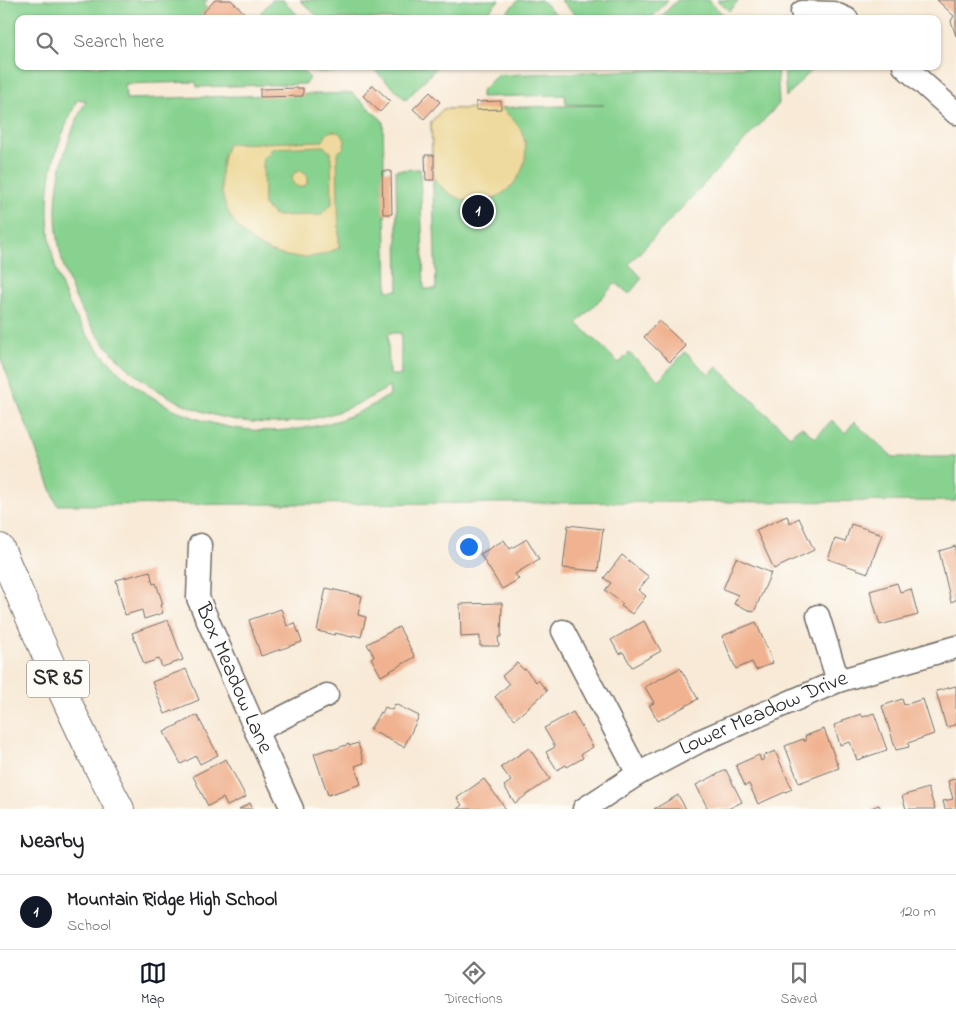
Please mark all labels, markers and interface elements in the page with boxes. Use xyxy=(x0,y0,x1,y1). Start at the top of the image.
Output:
search box xyxy=(15,15,941,70)
icon: search xyxy=(33,29,61,57)
text: Search here xyxy=(73,29,164,56)
pin: 1 xyxy=(462,192,494,230)
your location xyxy=(456,534,482,560)
street label: Box Meadow Lane xyxy=(186,597,280,759)
road number: SR 85 xyxy=(27,661,89,698)
street label: Lower Meadow Drive xyxy=(674,663,852,765)
text: Nearby xyxy=(20,827,84,857)
text: Mountain Ridge High School xyxy=(67,887,277,914)
text: 1 xyxy=(33,900,39,924)
text: 120 m xyxy=(900,900,936,924)
text: School xyxy=(67,914,111,938)
tab: Map xyxy=(139,959,167,1010)
tab: Directions xyxy=(445,959,503,1010)
tab: Saved xyxy=(781,959,817,1010)

